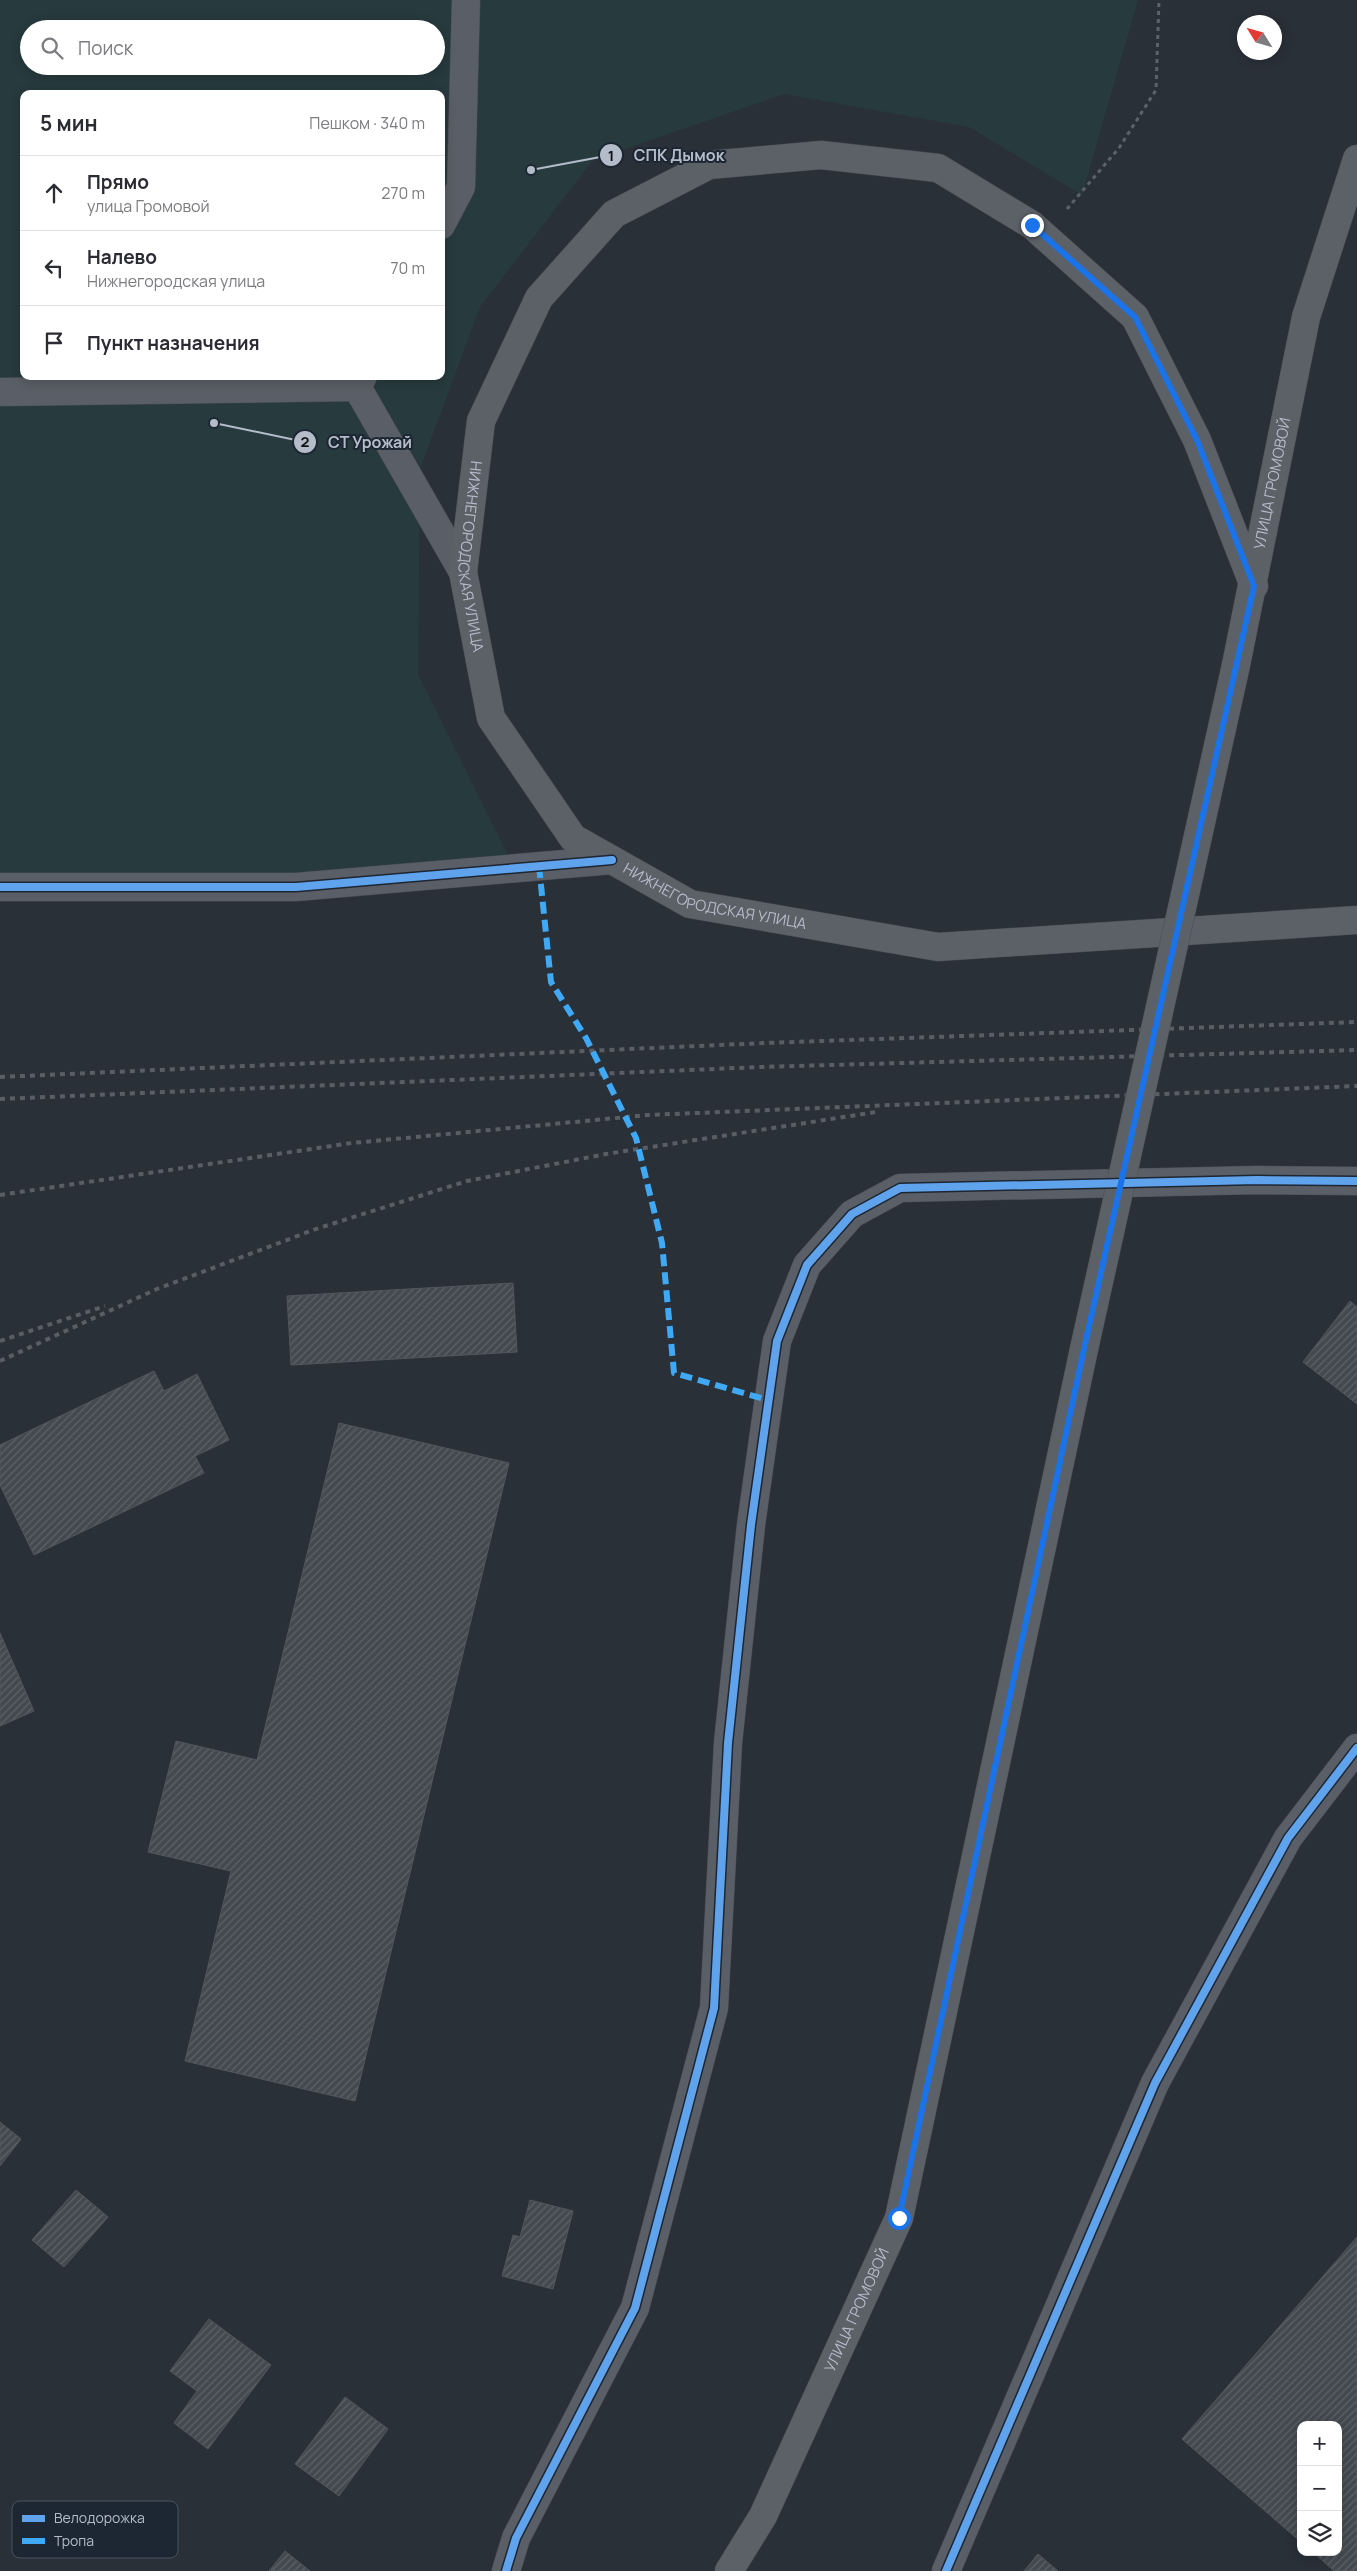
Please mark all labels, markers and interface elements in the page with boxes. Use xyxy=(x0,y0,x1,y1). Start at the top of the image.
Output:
north arrow xyxy=(1237,15,1282,60)
search box xyxy=(20,20,445,75)
icon: search xyxy=(38,34,66,62)
text: Поиск xyxy=(78,35,133,61)
text: 5 мин xyxy=(40,109,98,137)
text: Пешком · 340 m xyxy=(309,112,425,134)
callout: СПК Дымок xyxy=(599,140,735,171)
text: СПК Дымок xyxy=(634,144,725,166)
text: 1 xyxy=(608,145,614,166)
text: Прямо xyxy=(87,169,149,195)
icon: ahead xyxy=(40,179,68,207)
text: 270 m xyxy=(381,182,425,204)
text: улица Громовой xyxy=(87,195,210,217)
route end xyxy=(1021,214,1044,237)
text: Налево xyxy=(87,244,157,270)
icon: left xyxy=(40,254,68,282)
text: 70 m xyxy=(390,257,425,279)
text: Нижнегородская улица xyxy=(87,270,265,292)
icon: arrive xyxy=(40,329,68,357)
text: Пункт назначения xyxy=(87,330,260,356)
street label: УЛИЦА ГРОМОВОЙ xyxy=(1248,416,1296,551)
callout: СТ Урожай xyxy=(292,427,422,458)
text: 2 xyxy=(301,431,310,452)
text: СТ Урожай xyxy=(328,431,412,453)
street label: НИЖНЕГОРОДСКАЯ УЛИЦА xyxy=(453,460,489,654)
street label: НИЖНЕГОРОДСКАЯ УЛИЦА xyxy=(620,857,809,934)
route start xyxy=(888,2207,911,2230)
street label: УЛИЦА ГРОМОВОЙ xyxy=(819,2245,894,2375)
map controls xyxy=(1297,2421,1342,2556)
button: + xyxy=(1297,2421,1342,2466)
button: − xyxy=(1297,2466,1342,2511)
legend xyxy=(12,2501,178,2558)
text: Велодорожка xyxy=(54,2508,145,2527)
button: layers xyxy=(1297,2511,1342,2556)
text: Тропа xyxy=(54,2531,94,2550)

